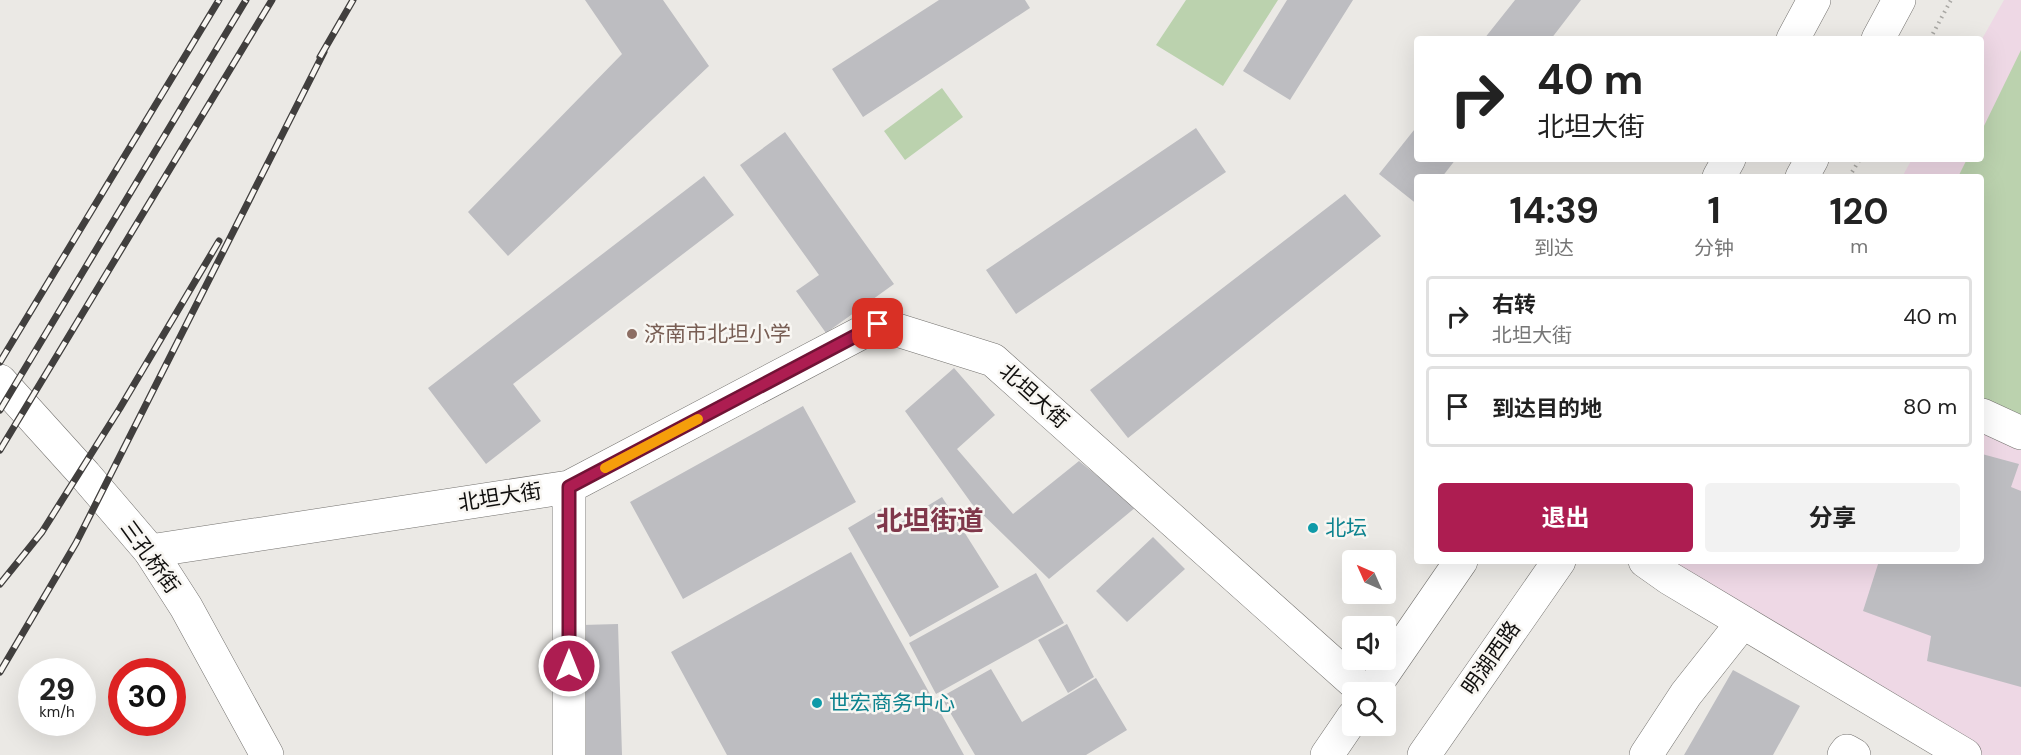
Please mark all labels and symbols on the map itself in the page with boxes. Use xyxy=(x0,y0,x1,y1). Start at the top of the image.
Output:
pin xyxy=(852,298,903,349)
place label: 济南市北坦小学 xyxy=(644,320,791,348)
marker: 济南市北坦小学 xyxy=(625,327,639,341)
street label: 北坦大街 xyxy=(993,357,1075,435)
street label: 北坦大街 xyxy=(456,477,544,517)
district label: 北坦街道 xyxy=(876,503,984,538)
place label: 北坛 xyxy=(1325,514,1367,542)
street label: 三孔桥街 xyxy=(114,515,186,599)
marker: 北坛 xyxy=(1306,521,1320,535)
north arrow xyxy=(1342,550,1396,604)
street label: 明湖西路 xyxy=(1455,616,1527,700)
position arrow xyxy=(537,634,601,698)
speed limit sign: 30 xyxy=(108,658,186,736)
place label: 世宏商务中心 xyxy=(829,689,955,717)
marker: 世宏商务中心 xyxy=(810,696,824,710)

